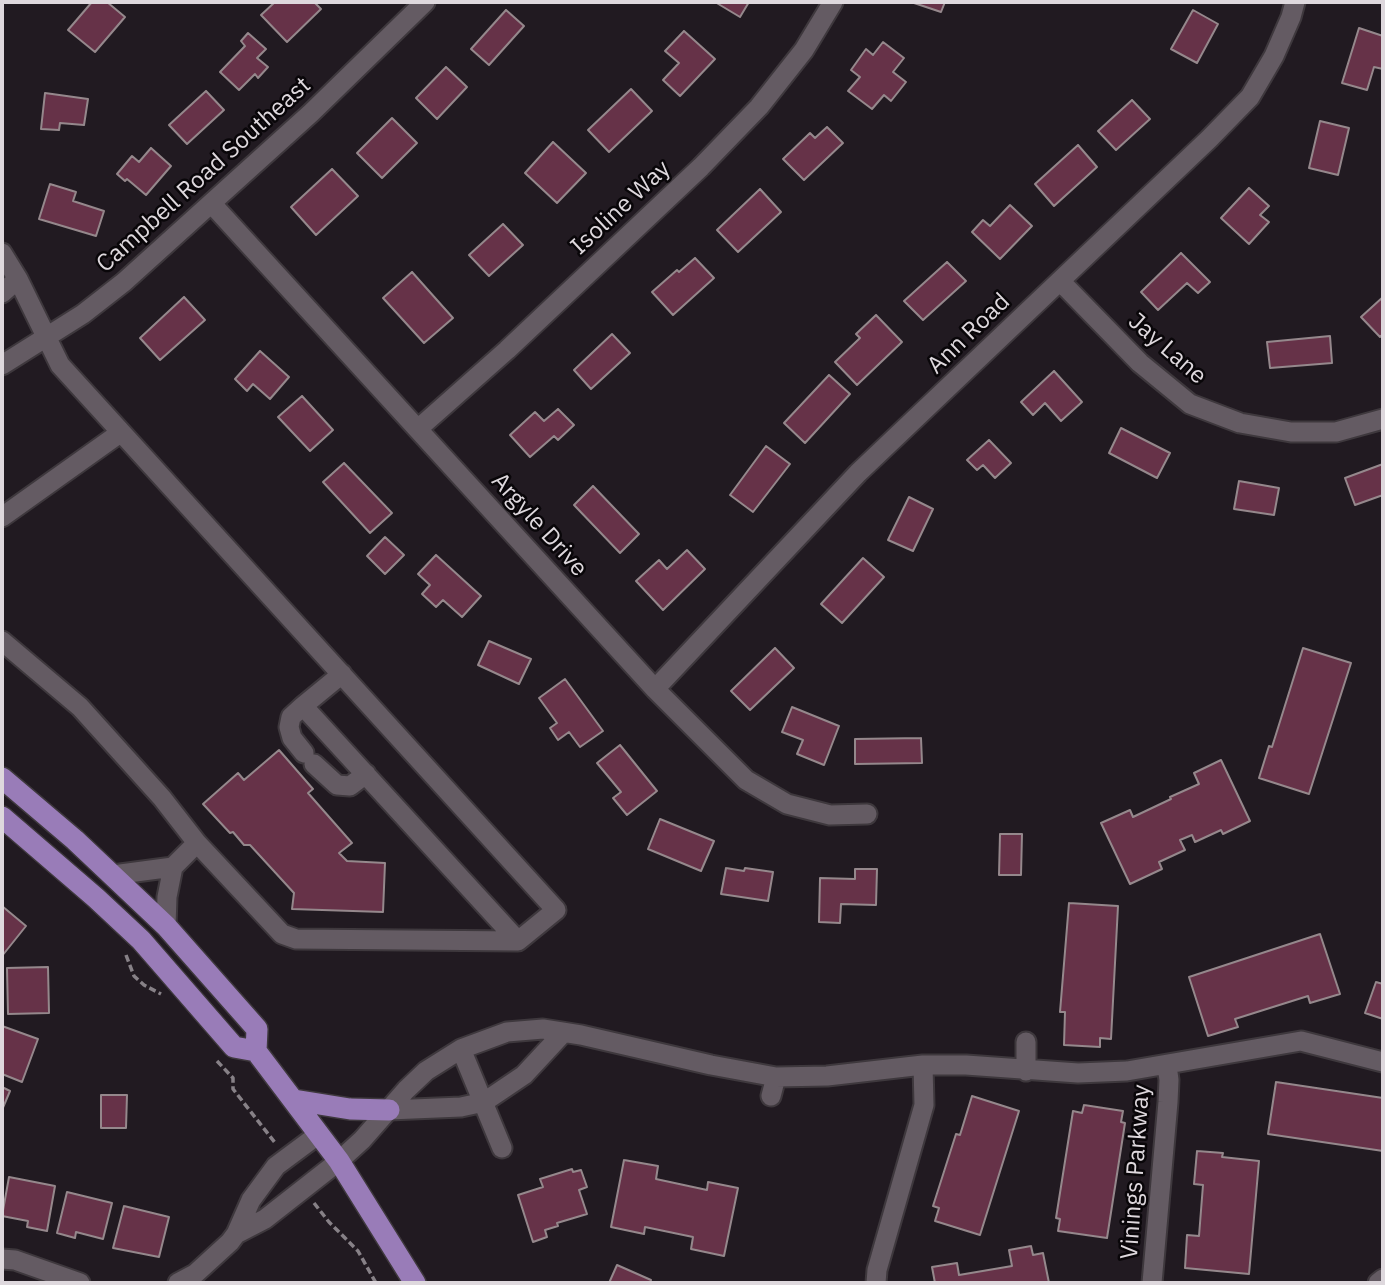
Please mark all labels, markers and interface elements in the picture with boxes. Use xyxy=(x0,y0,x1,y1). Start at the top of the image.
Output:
street label: Campbell Road Southeast xyxy=(91,71,317,279)
street label: Isoline Way xyxy=(565,155,677,261)
street label: Ann Road xyxy=(922,288,1016,380)
street label: Jay Lane xyxy=(1122,307,1212,391)
street label: Argyle Drive xyxy=(485,467,593,583)
street label: Vinings Parkway xyxy=(1116,1084,1156,1260)

